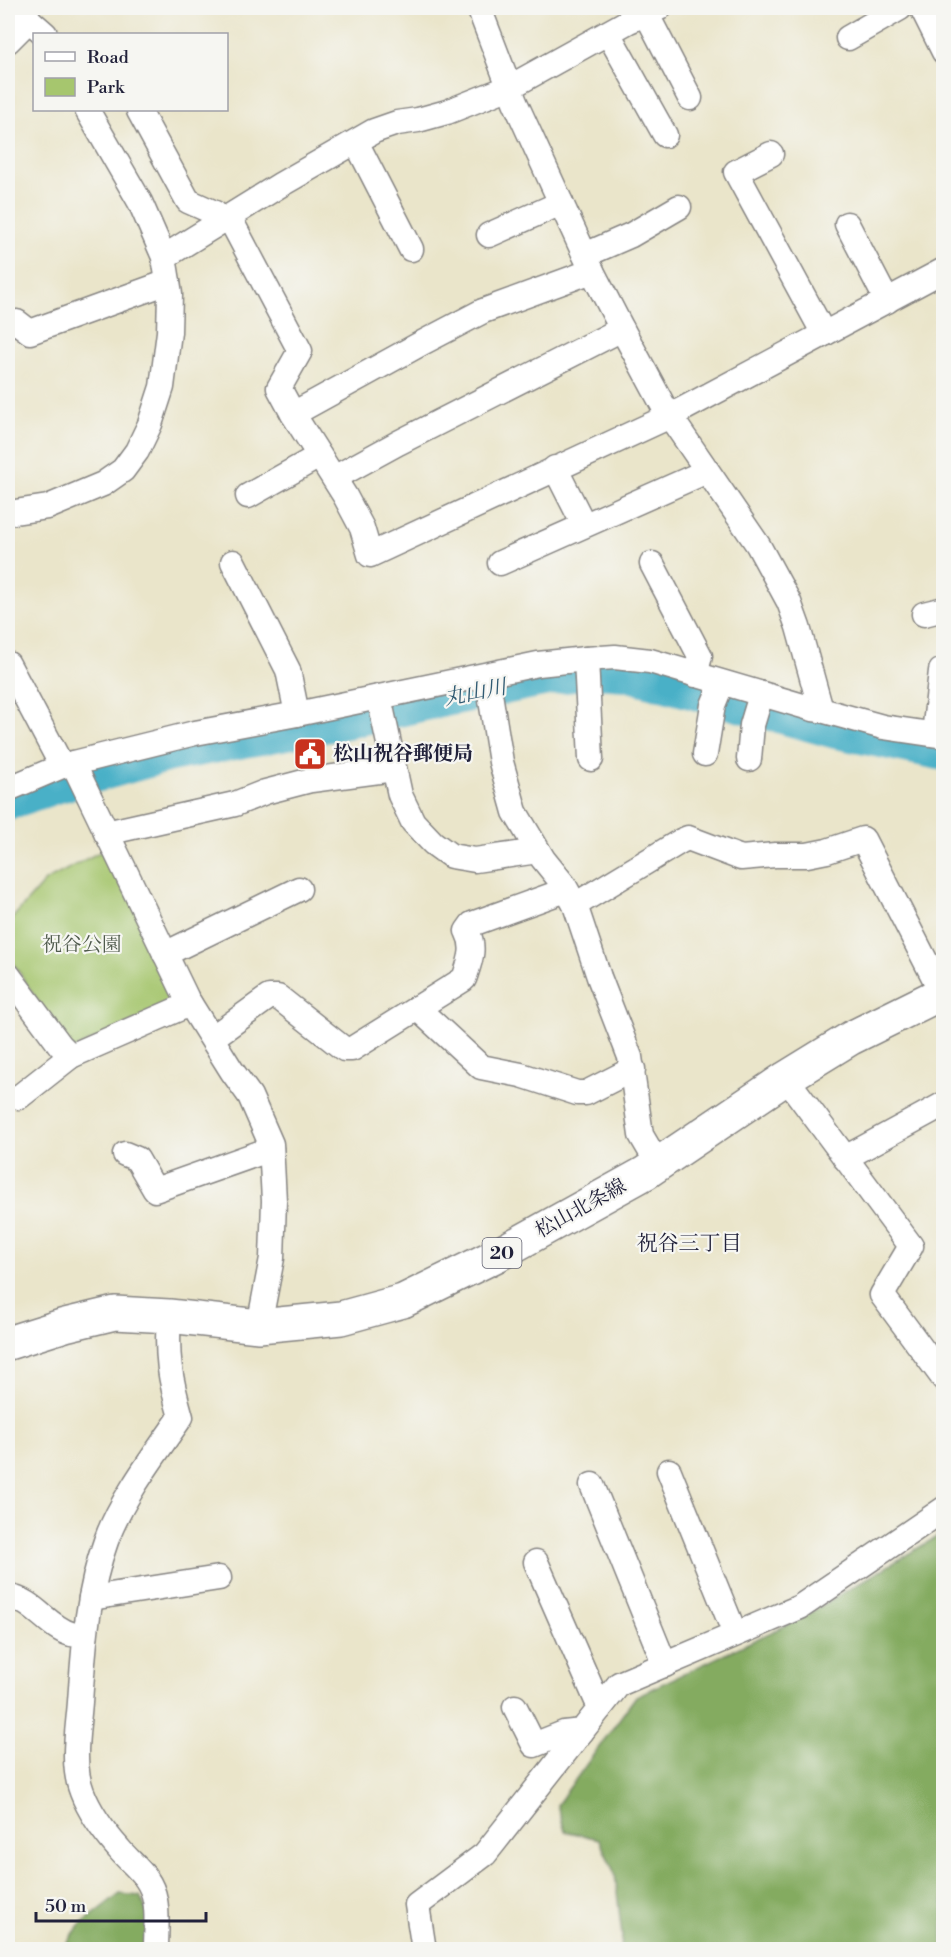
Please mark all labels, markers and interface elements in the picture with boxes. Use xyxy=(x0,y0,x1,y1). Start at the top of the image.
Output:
legend xyxy=(33,33,228,111)
text: Road xyxy=(87,46,130,69)
text: Park xyxy=(87,76,126,99)
water label: 丸山川 xyxy=(442,674,510,712)
public building icon: 松山祝谷郵便局 xyxy=(292,736,328,772)
place label: 松山祝谷郵便局 xyxy=(333,742,473,767)
park label: 祝谷公園 xyxy=(42,933,122,958)
street label: 松山北条線 xyxy=(531,1174,631,1244)
district label: 祝谷三丁目 xyxy=(637,1231,742,1257)
road number: 20 xyxy=(482,1238,522,1268)
scale bar xyxy=(36,1885,206,1923)
text: 50 m xyxy=(45,1895,87,1918)

